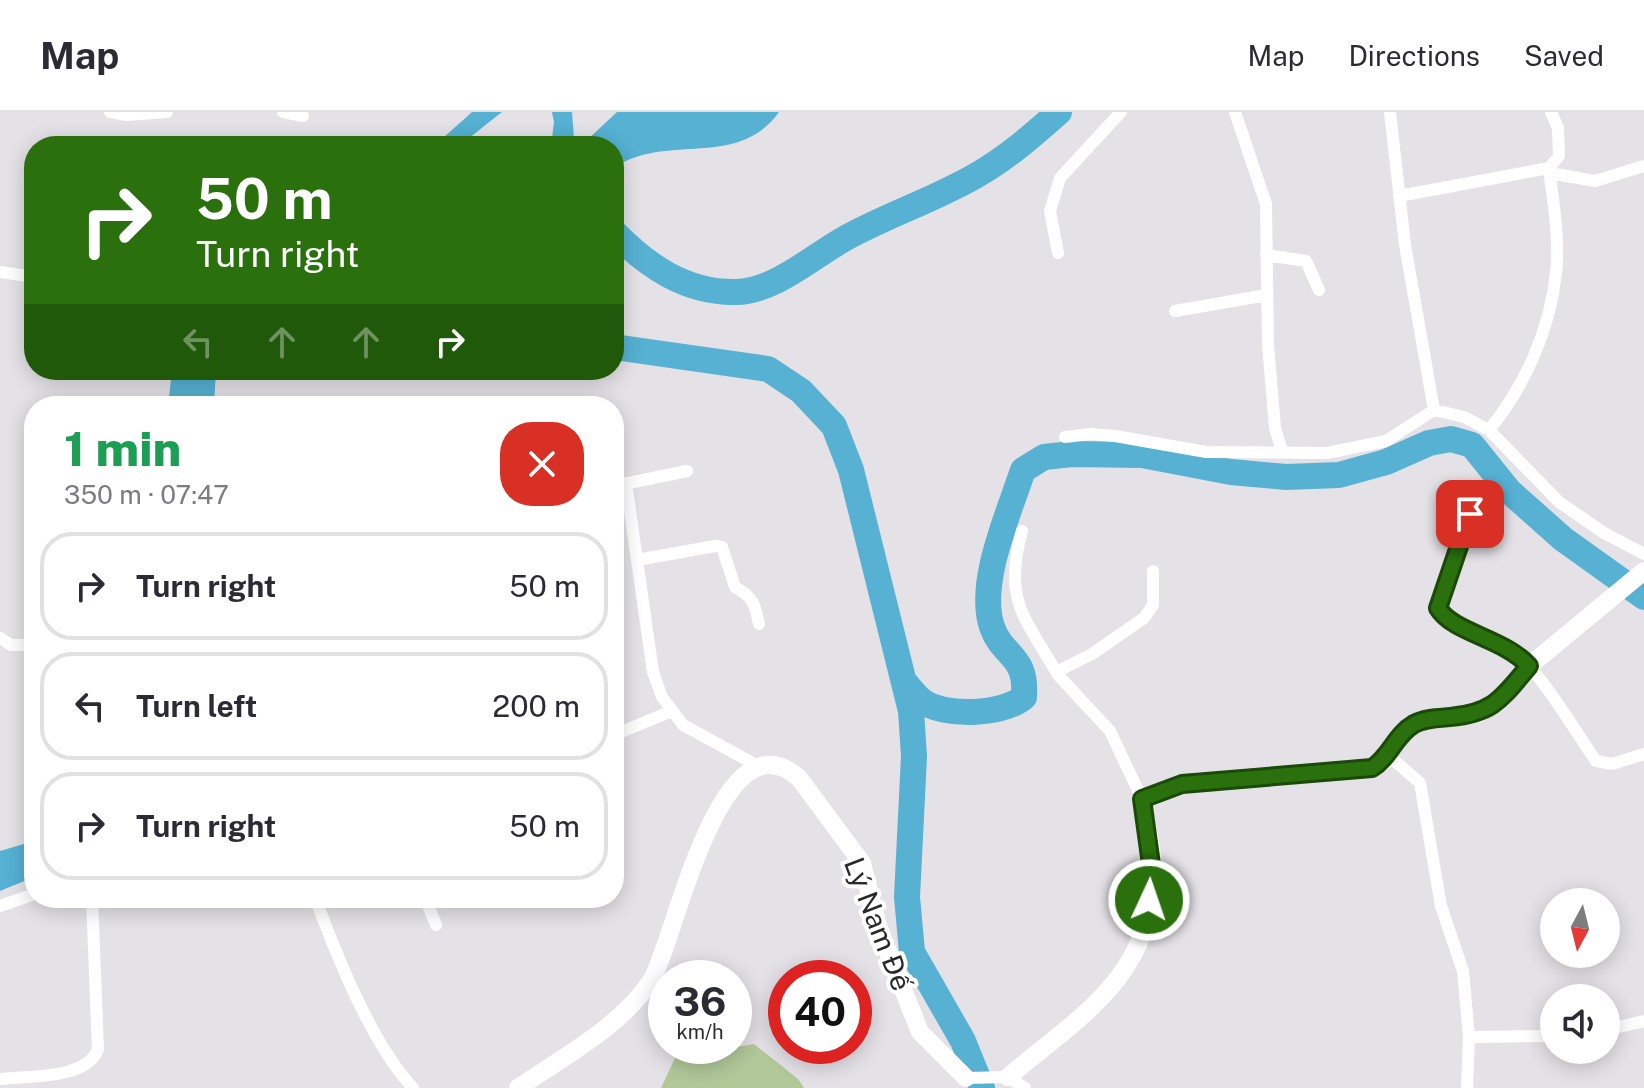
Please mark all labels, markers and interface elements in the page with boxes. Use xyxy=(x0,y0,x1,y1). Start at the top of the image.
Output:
text: Map xyxy=(40,33,119,78)
text: Map xyxy=(1248,39,1304,72)
text: Directions xyxy=(1348,39,1480,72)
text: Saved xyxy=(1524,39,1604,72)
text: 50 m xyxy=(196,166,333,232)
icon: right xyxy=(64,168,168,272)
text: Turn right xyxy=(196,233,359,275)
icon: left xyxy=(176,320,220,364)
icon: ahead xyxy=(260,320,304,364)
icon: ahead xyxy=(344,320,388,364)
icon: right xyxy=(428,320,472,364)
text: 1 min xyxy=(64,420,181,477)
button: close xyxy=(500,422,584,506)
text: 350 m · 07:47 xyxy=(64,479,229,510)
pin xyxy=(1436,480,1504,548)
icon: arrive xyxy=(1448,492,1492,536)
icon: right xyxy=(68,564,112,608)
text: Turn right xyxy=(136,568,276,604)
text: 50 m xyxy=(509,568,580,604)
icon: left xyxy=(68,684,112,728)
text: Turn left xyxy=(136,688,257,724)
text: 200 m xyxy=(492,688,580,724)
icon: right xyxy=(68,804,112,848)
text: Turn right xyxy=(136,808,276,844)
text: 50 m xyxy=(509,808,580,844)
street label: Lý Nam Đế xyxy=(838,853,919,995)
position arrow xyxy=(1107,858,1191,942)
north arrow xyxy=(1540,888,1620,968)
map controls xyxy=(1540,888,1620,1064)
speed limit sign: 40 xyxy=(768,960,872,1064)
text: 36 xyxy=(674,978,726,1025)
button: sound xyxy=(1540,984,1620,1064)
text: km/h xyxy=(676,1020,724,1044)

